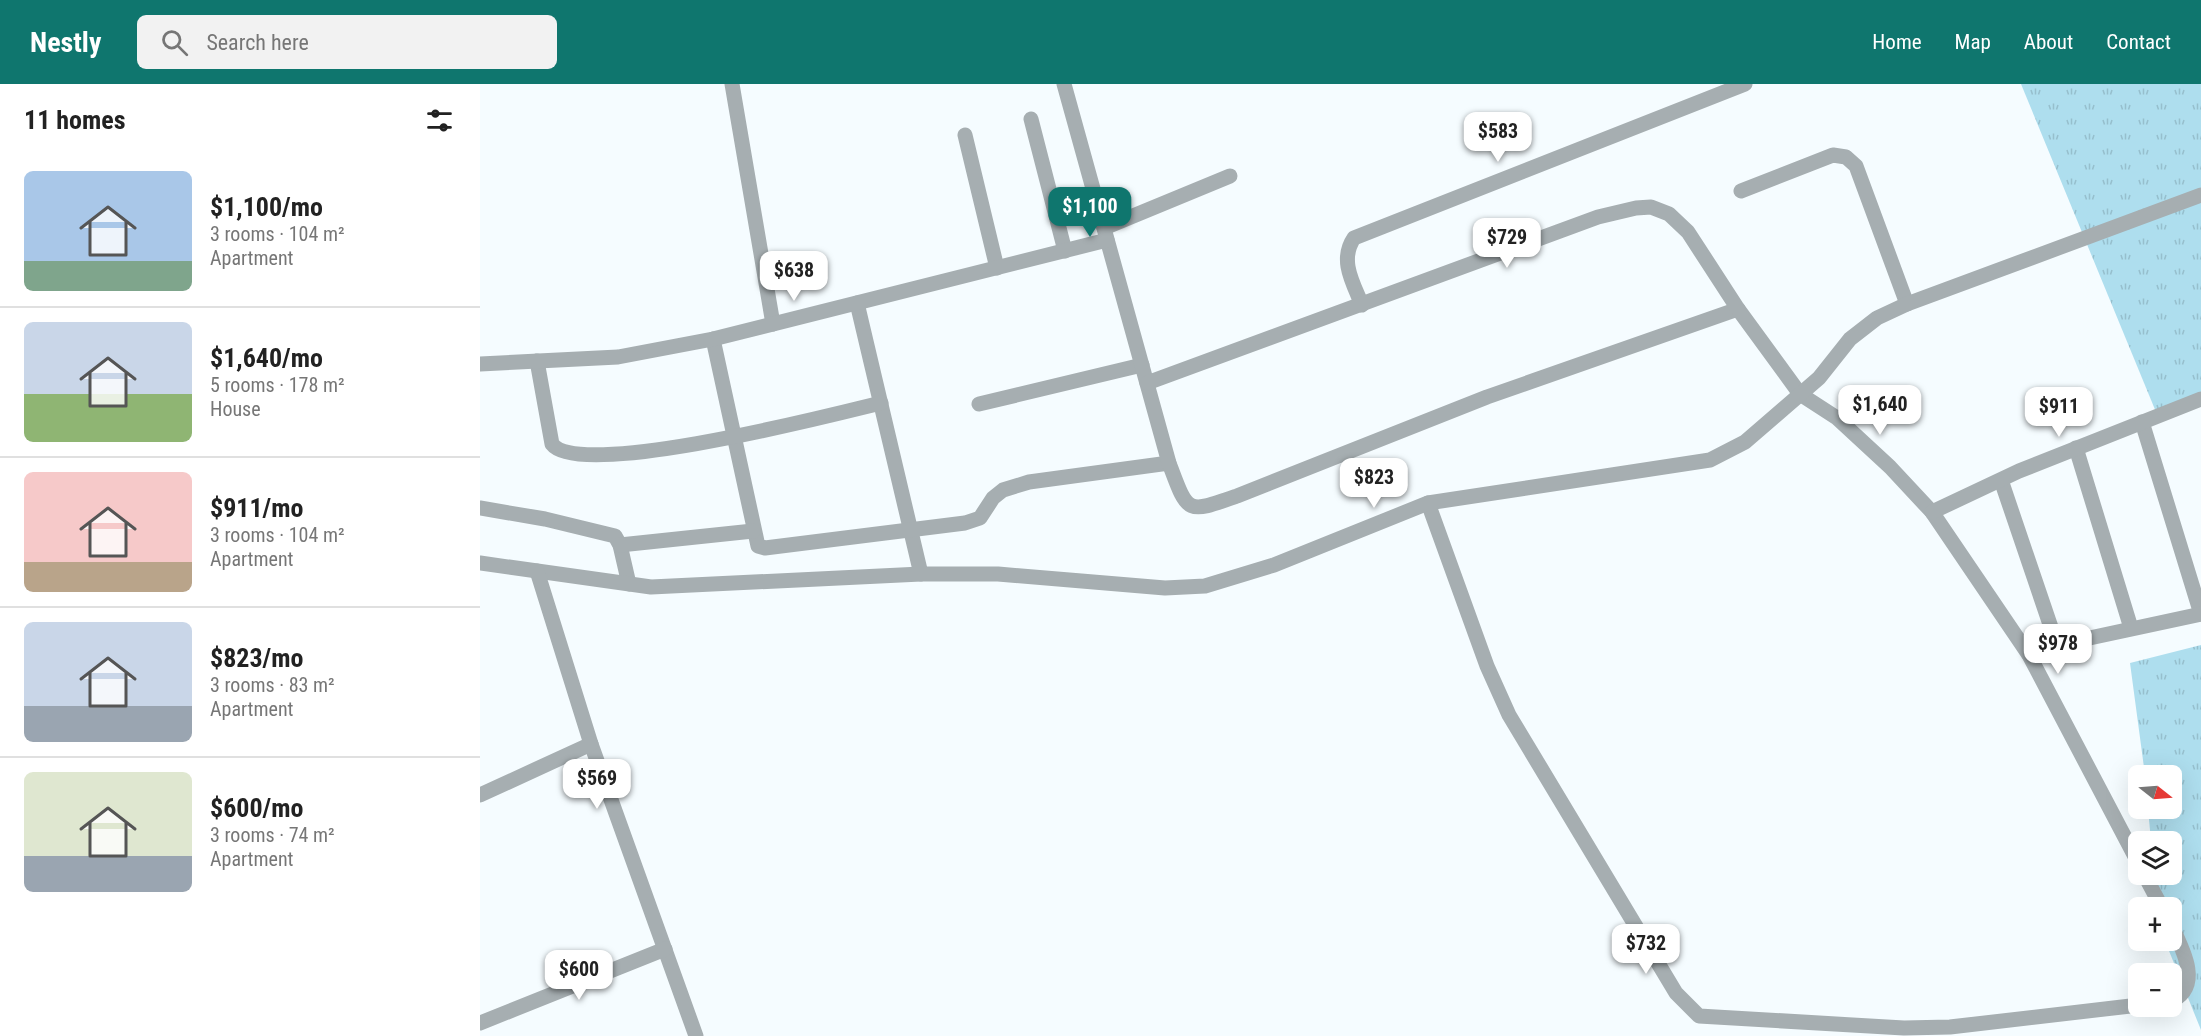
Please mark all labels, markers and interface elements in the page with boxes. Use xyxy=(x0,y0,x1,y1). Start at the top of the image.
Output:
search box xyxy=(137,15,557,69)
text: Nestly xyxy=(30,26,101,59)
icon: search xyxy=(158,26,191,59)
text: Search here xyxy=(206,30,309,55)
text: Home xyxy=(1872,30,1922,54)
text: Map xyxy=(1955,30,1991,54)
text: About xyxy=(2024,30,2073,54)
text: Contact xyxy=(2106,30,2171,54)
icon: filters xyxy=(423,104,456,137)
text: 11 homes xyxy=(24,105,126,135)
pin: $583 xyxy=(1462,112,1534,163)
text: $583 xyxy=(1478,119,1518,143)
pin: $1,100 xyxy=(1041,187,1139,238)
text: $1,100/mo xyxy=(210,192,323,222)
text: $1,100 xyxy=(1062,194,1118,218)
icon: home xyxy=(72,195,144,267)
pin: $729 xyxy=(1471,218,1543,269)
text: 3 rooms · 104 m² xyxy=(210,222,345,246)
text: $729 xyxy=(1487,225,1527,249)
text: Apartment xyxy=(210,246,294,270)
pin: $638 xyxy=(758,251,830,302)
text: $638 xyxy=(774,258,814,282)
text: $1,640/mo xyxy=(210,343,323,373)
icon: home xyxy=(72,346,144,418)
text: 5 rooms · 178 m² xyxy=(210,373,345,397)
pin: $1,640 xyxy=(1831,385,1929,436)
pin: $911 xyxy=(2023,387,2095,438)
text: $1,640 xyxy=(1852,392,1908,416)
text: $911 xyxy=(2039,394,2079,418)
text: House xyxy=(210,397,261,421)
pin: $823 xyxy=(1338,458,1410,509)
text: $823 xyxy=(1354,465,1394,489)
text: $911/mo xyxy=(210,493,303,523)
icon: home xyxy=(72,496,144,568)
text: 3 rooms · 104 m² xyxy=(210,523,345,547)
text: Apartment xyxy=(210,547,294,571)
pin: $978 xyxy=(2022,624,2094,675)
text: $978 xyxy=(2038,631,2078,655)
text: $823/mo xyxy=(210,643,303,673)
icon: home xyxy=(72,646,144,718)
text: 3 rooms · 83 m² xyxy=(210,673,335,697)
text: Apartment xyxy=(210,697,294,721)
pin: $569 xyxy=(561,759,633,810)
north arrow xyxy=(2128,765,2182,819)
map controls xyxy=(2128,765,2182,1017)
text: $569 xyxy=(577,766,617,790)
text: $600/mo xyxy=(210,793,303,823)
icon: home xyxy=(72,796,144,868)
text: 3 rooms · 74 m² xyxy=(210,823,335,847)
button: layers xyxy=(2128,831,2182,885)
text: Apartment xyxy=(210,847,294,871)
button: + xyxy=(2128,897,2182,951)
pin: $732 xyxy=(1610,924,1682,975)
text: $732 xyxy=(1626,931,1666,955)
pin: $600 xyxy=(543,950,615,1001)
text: $600 xyxy=(559,957,599,981)
button: − xyxy=(2128,963,2182,1017)

